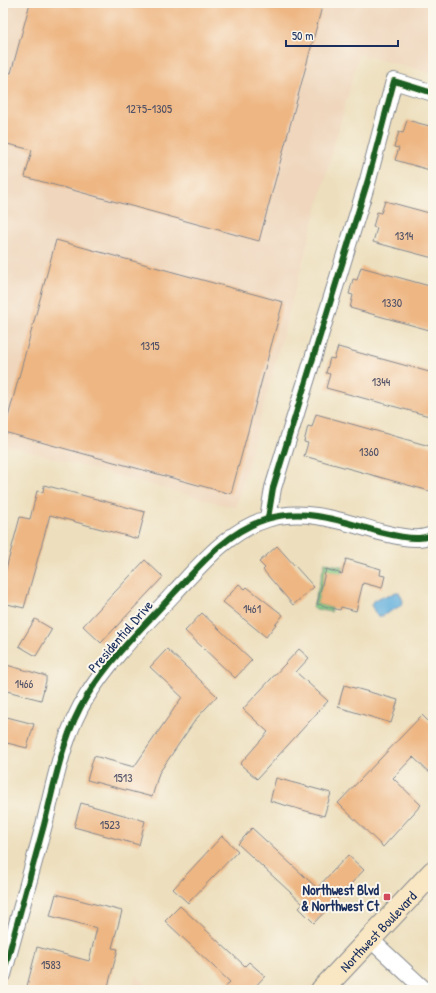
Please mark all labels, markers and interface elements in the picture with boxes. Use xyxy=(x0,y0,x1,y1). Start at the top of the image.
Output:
scale bar xyxy=(286,22,398,48)
text: 50 m xyxy=(292,27,313,44)
house number: 1275-1305 xyxy=(126,100,172,117)
house number: 1314 xyxy=(395,227,414,244)
house number: 1330 xyxy=(382,294,402,311)
house number: 1315 xyxy=(140,337,160,354)
house number: 1344 xyxy=(372,373,391,390)
house number: 1360 xyxy=(359,443,379,460)
street label: Presidential Drive xyxy=(83,595,157,676)
house number: 1461 xyxy=(243,600,261,617)
house number: 1466 xyxy=(15,675,33,692)
house number: 1513 xyxy=(113,769,133,786)
house number: 1523 xyxy=(100,816,120,833)
place label: Northwest Blvd & Northwest Ct xyxy=(301,880,380,915)
street label: Northwest Boulevard xyxy=(335,886,421,976)
marker: Northwest Blvd & Northwest Ct xyxy=(382,892,392,902)
house number: 1583 xyxy=(41,956,61,973)

